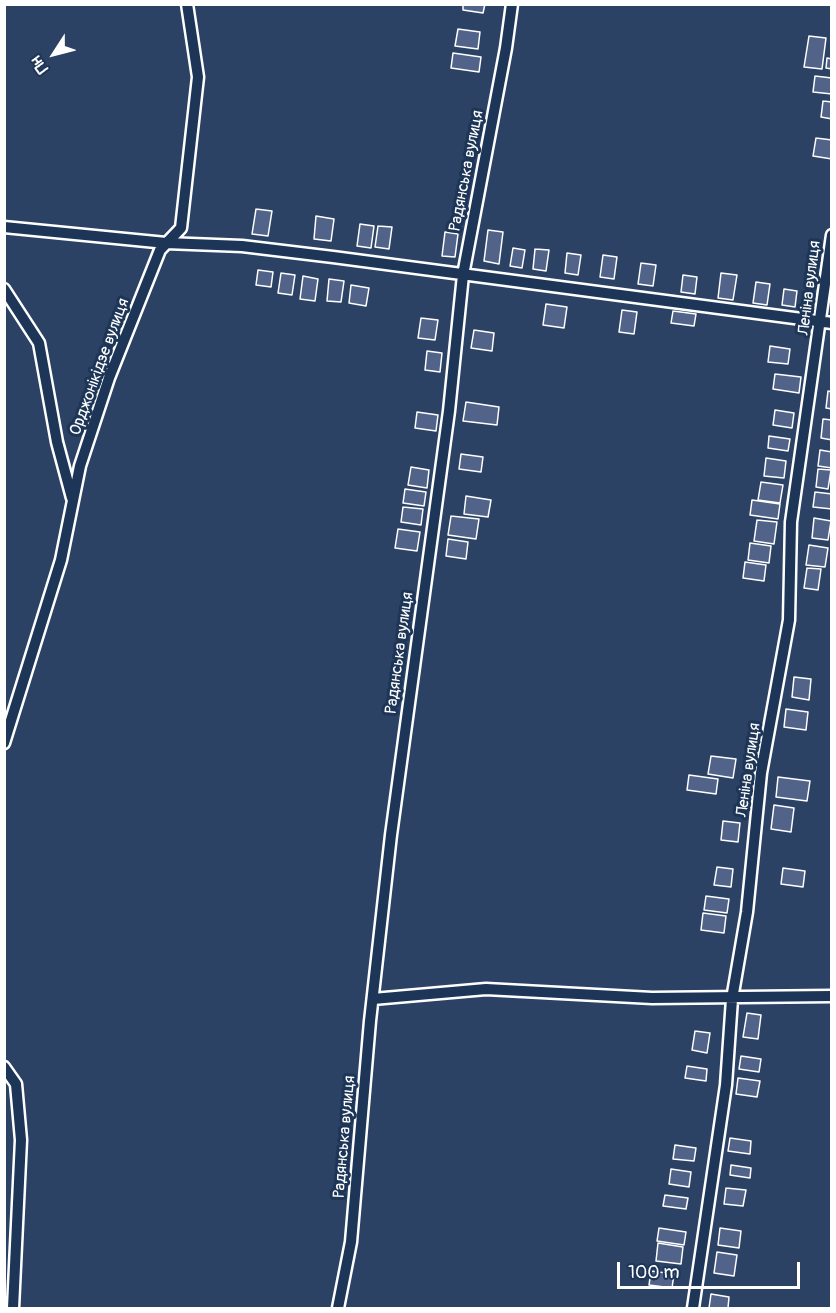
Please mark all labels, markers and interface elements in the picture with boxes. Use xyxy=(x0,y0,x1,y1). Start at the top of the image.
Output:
north arrow xyxy=(24,24,84,84)
text: Пн xyxy=(26,52,53,78)
street label: Радянська вулиця xyxy=(446,109,488,233)
street label: Леніна вулиця xyxy=(795,240,825,336)
street label: Орджонікідзе вулиця xyxy=(66,296,134,438)
street label: Радянська вулиця xyxy=(382,591,418,715)
street label: Леніна вулиця xyxy=(733,722,765,818)
street label: Радянська вулиця xyxy=(330,1075,360,1199)
scale bar xyxy=(620,1250,803,1288)
text: 100 m xyxy=(628,1261,680,1284)

